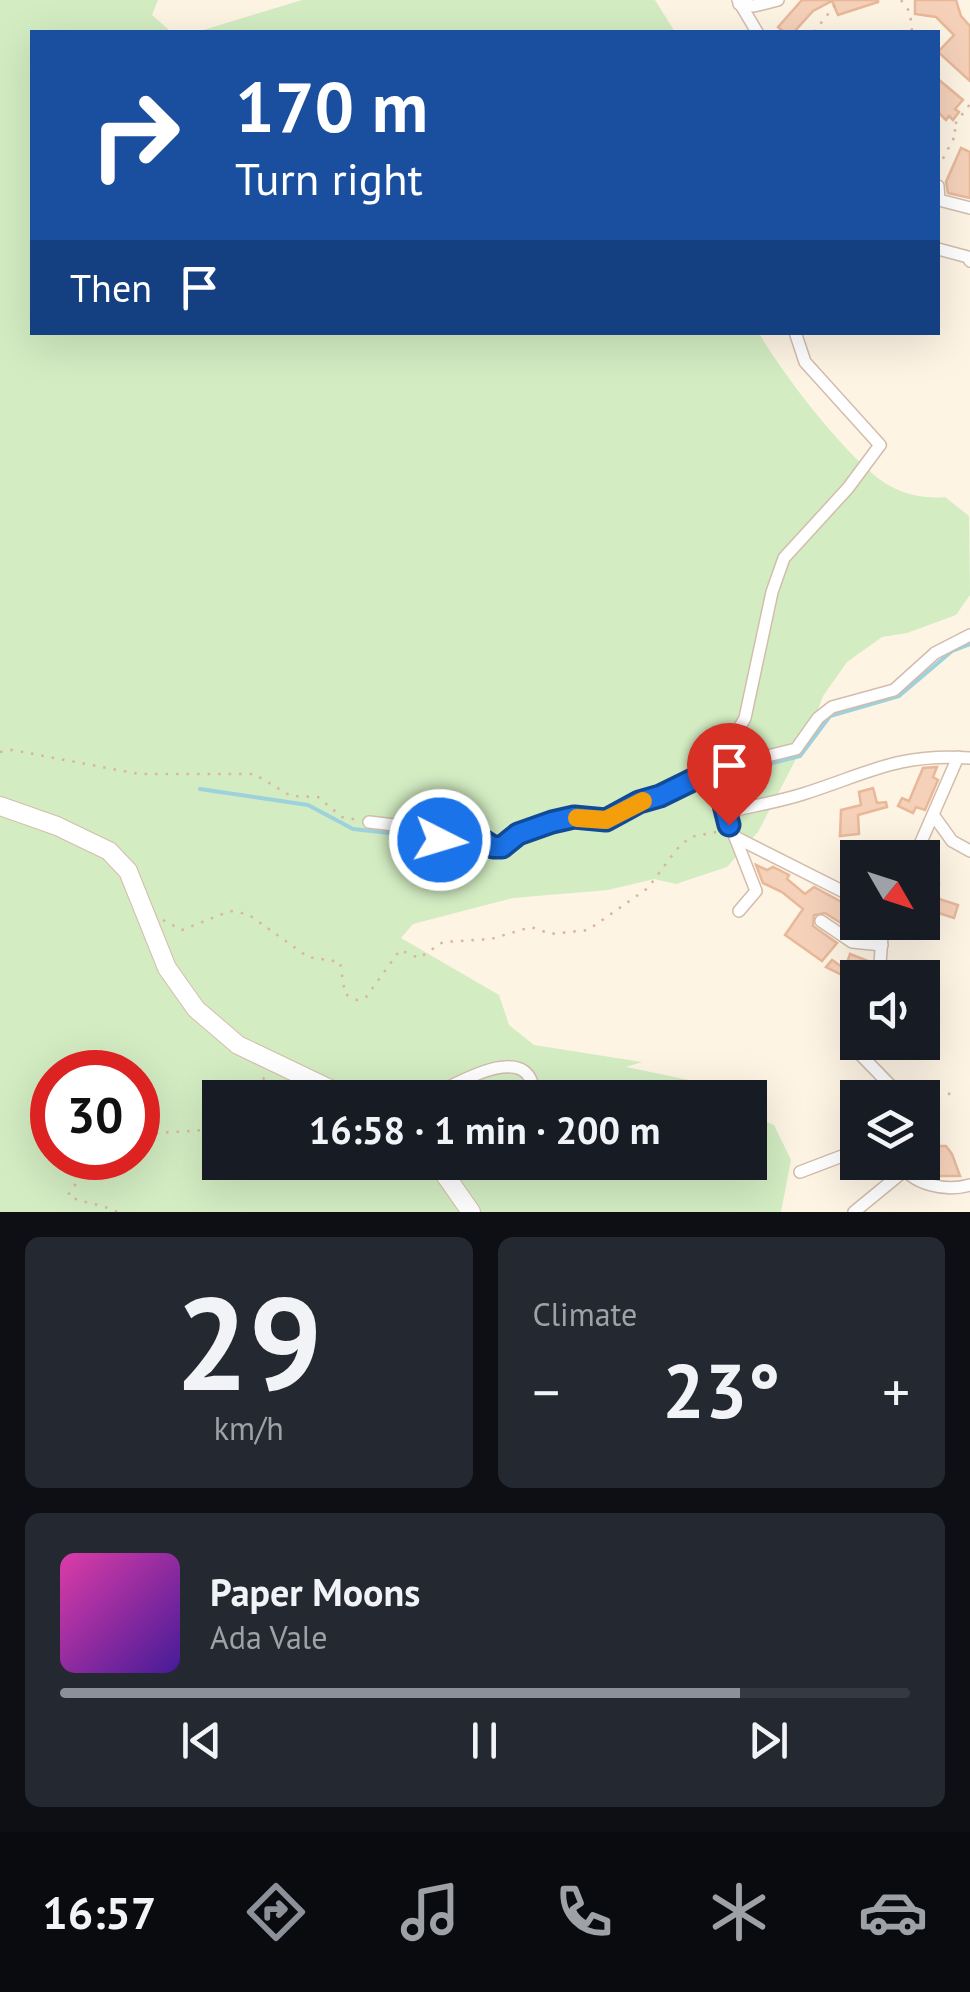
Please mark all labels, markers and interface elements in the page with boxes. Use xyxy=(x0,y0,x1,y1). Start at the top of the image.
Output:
text: 170 m xyxy=(235,61,428,151)
icon: right xyxy=(70,70,200,200)
text: Turn right xyxy=(235,149,423,207)
icon: arrive xyxy=(172,260,227,315)
text: Then xyxy=(70,263,152,312)
pin xyxy=(687,723,772,826)
icon: arrive xyxy=(702,738,757,793)
position arrow xyxy=(388,788,492,892)
north arrow xyxy=(840,840,940,940)
map controls xyxy=(840,840,940,1180)
button: sound xyxy=(840,960,940,1060)
speed limit sign: 30 xyxy=(30,1050,160,1180)
button: layers xyxy=(840,1080,940,1180)
text: 16:58 · 1 min · 200 m xyxy=(309,1105,660,1154)
text: 29 xyxy=(175,1258,322,1426)
text: Climate xyxy=(533,1293,637,1335)
text: 23° xyxy=(662,1342,780,1439)
text: − xyxy=(533,1356,560,1427)
text: + xyxy=(882,1356,910,1427)
text: km/h xyxy=(214,1407,284,1449)
text: Paper Moons xyxy=(210,1567,420,1616)
text: Ada Vale xyxy=(210,1616,327,1658)
icon: previous xyxy=(174,1713,229,1768)
icon: pause xyxy=(457,1713,512,1768)
icon: next xyxy=(741,1713,796,1768)
icon: directions xyxy=(241,1877,311,1947)
icon: music xyxy=(395,1877,465,1947)
icon: phone xyxy=(549,1877,619,1947)
icon: climate xyxy=(704,1877,774,1947)
icon: car xyxy=(858,1877,928,1947)
text: 16:57 xyxy=(42,1883,156,1941)

